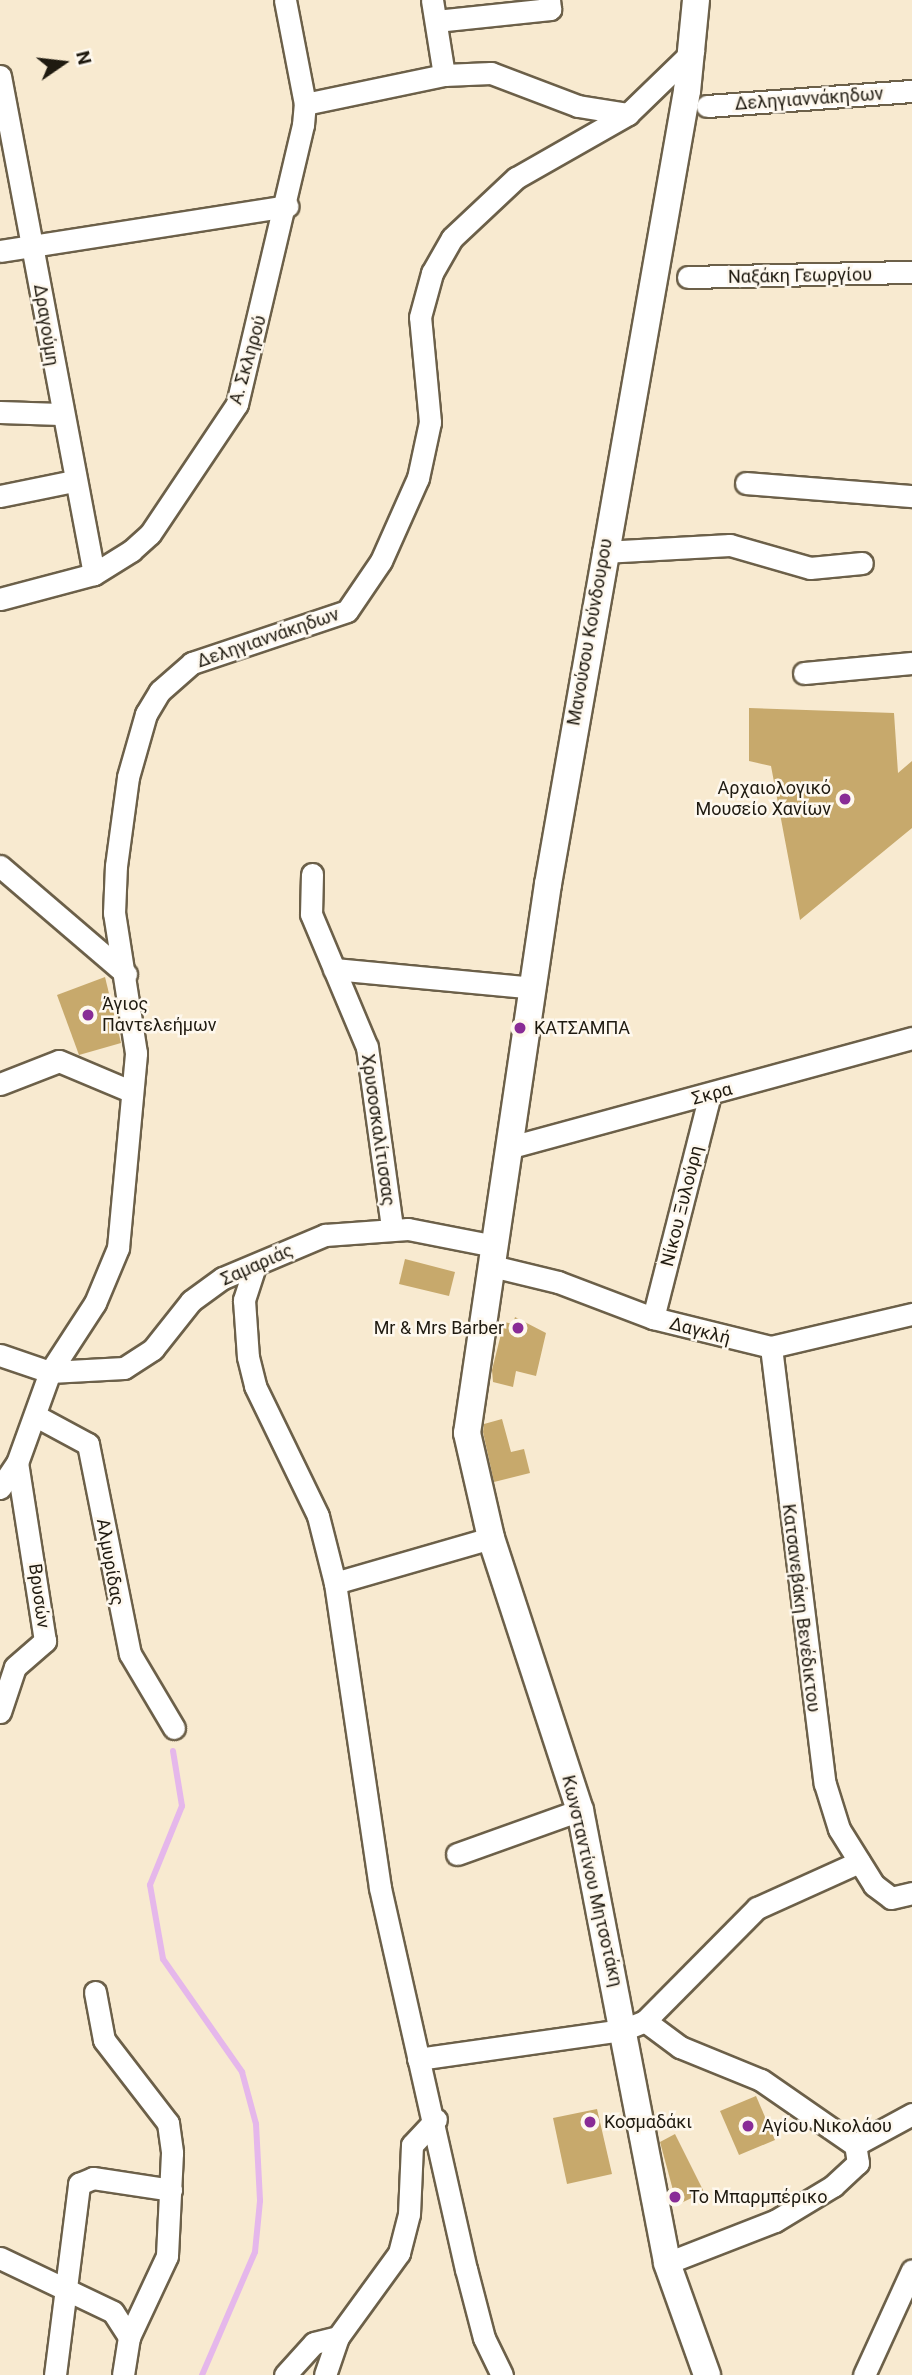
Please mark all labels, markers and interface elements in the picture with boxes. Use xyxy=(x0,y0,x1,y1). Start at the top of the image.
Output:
north arrow xyxy=(28,28,98,98)
text: N xyxy=(71,49,97,67)
street label: Δεληγιαννάκηδων xyxy=(734,83,884,115)
street label: Ναξάκη Γεωργίου xyxy=(728,264,872,288)
street label: Δραγούμη xyxy=(29,283,63,367)
street label: Α. Σκληρού xyxy=(225,313,271,407)
street label: Μανούσου Κούνδουρου xyxy=(563,537,617,727)
street label: Δεληγιαννάκηδων xyxy=(194,604,342,672)
place label: Αρχαιολογικό Μουσείο Χανίων xyxy=(695,778,831,820)
marker: Αρχαιολογικό Μουσείο Χανίων xyxy=(837,791,853,807)
place label: Άγιος Παντελεήμων xyxy=(102,994,216,1036)
marker: Άγιος Παντελεήμων xyxy=(80,1007,96,1023)
place label: ΚΑΤΣΑΜΠΑ xyxy=(534,1017,630,1039)
marker: ΚΑΤΣΑΜΠΑ xyxy=(512,1020,528,1036)
street label: Χρυσοσκαλίτισσας xyxy=(357,1053,399,1207)
street label: Σκρα xyxy=(690,1078,734,1110)
street label: Νίκου Ξυλούρη xyxy=(657,1143,707,1269)
street label: Σαμαριάς xyxy=(218,1240,296,1290)
street label: Δαγκλή xyxy=(667,1313,733,1349)
place label: Mr & Mrs Barber xyxy=(374,1317,504,1339)
marker: Mr & Mrs Barber xyxy=(510,1320,526,1336)
street label: Κατσανεβάκη Βενέδικτου xyxy=(778,1503,824,1713)
street label: Αλμυρίδας xyxy=(92,1517,128,1607)
street label: Βρυσών xyxy=(24,1562,54,1630)
street label: Κωνσταντίνου Μητσοτάκη xyxy=(557,1773,627,1989)
place label: Κοσμαδάκι xyxy=(604,2111,692,2133)
marker: Κοσμαδάκι xyxy=(582,2114,598,2130)
place label: Αγίου Νικολάου xyxy=(762,2115,892,2137)
marker: Αγίου Νικολάου xyxy=(740,2118,756,2134)
place label: Το Μπαρμπέρικο xyxy=(689,2186,827,2208)
marker: Το Μπαρμπέρικο xyxy=(667,2189,683,2205)

